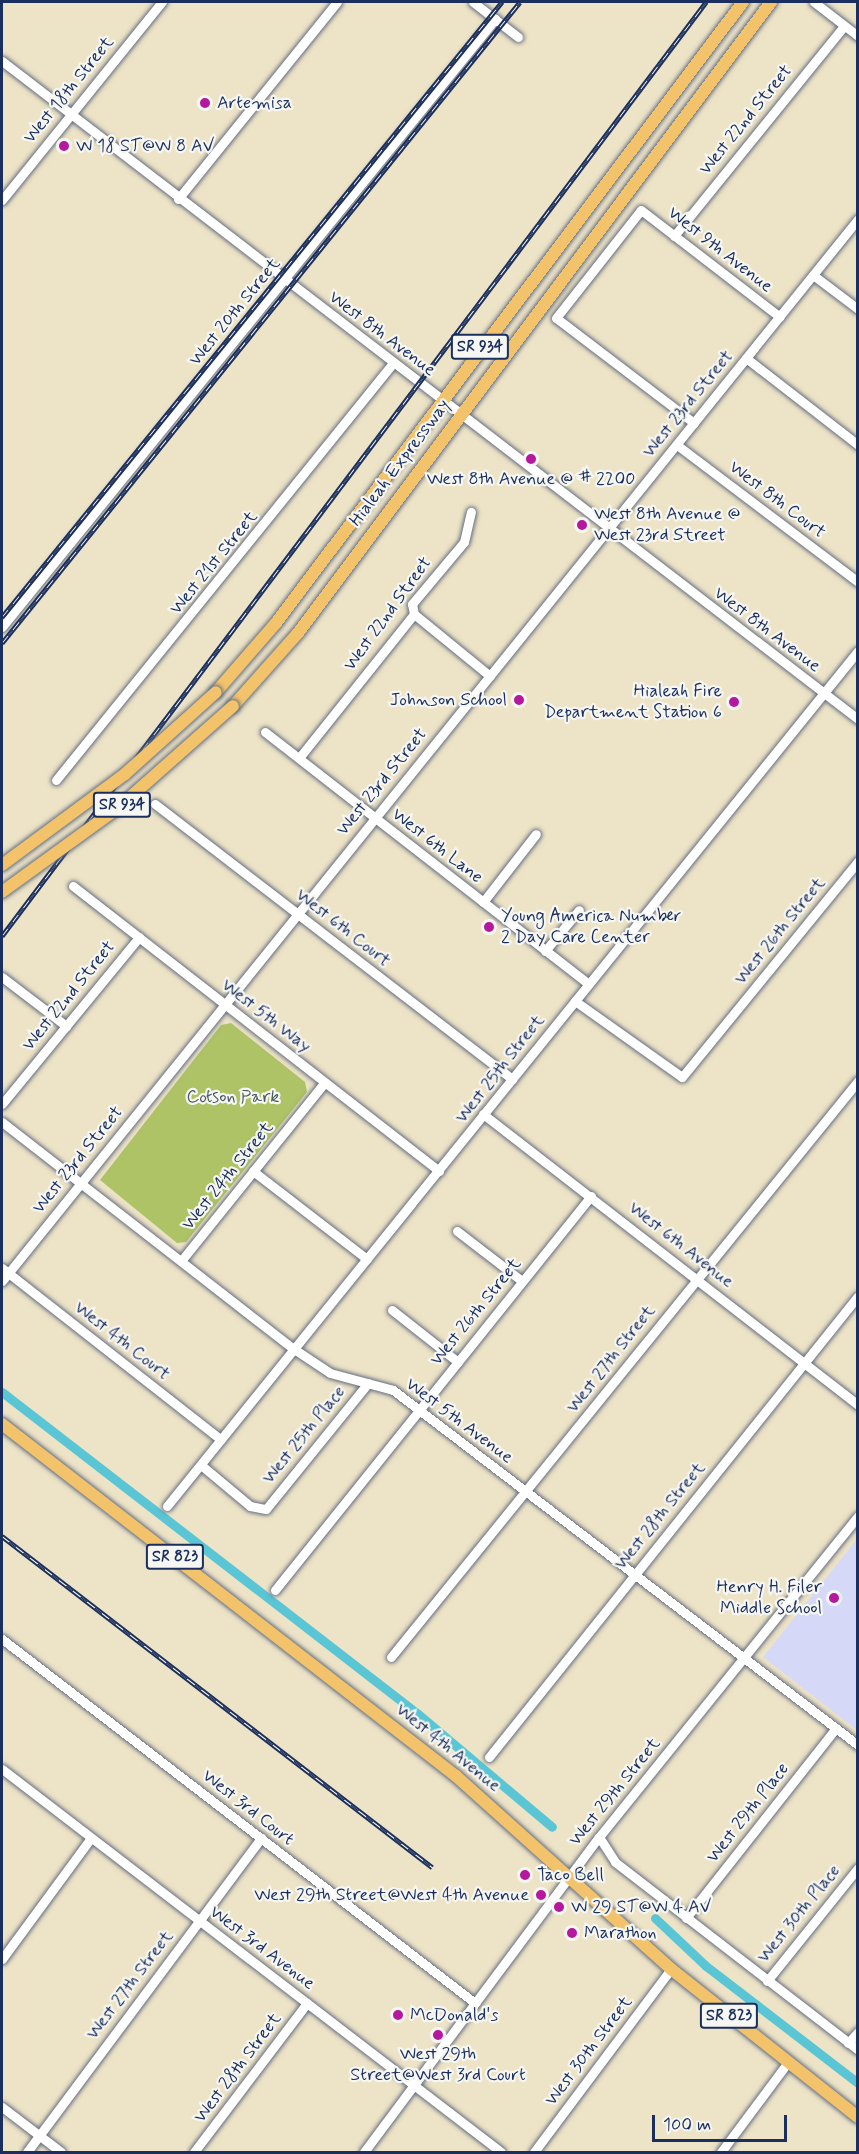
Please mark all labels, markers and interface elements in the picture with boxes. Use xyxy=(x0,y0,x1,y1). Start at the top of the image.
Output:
street label: West 18th Street xyxy=(19,32,119,148)
street label: West 22nd Street xyxy=(695,61,797,179)
place label: Artemisa xyxy=(217,92,292,114)
marker: Artemisa xyxy=(198,96,212,110)
place label: W 18 ST@W 8 AV xyxy=(76,135,214,157)
marker: W 18 ST@W 8 AV xyxy=(57,139,71,153)
street label: West 9th Avenue xyxy=(663,202,777,298)
street label: West 20th Street xyxy=(185,254,285,370)
street label: West 8th Avenue xyxy=(324,287,440,381)
road number: SR 934 xyxy=(450,334,510,360)
street label: West 23rd Street xyxy=(638,346,738,462)
street label: Hialeah Expressway xyxy=(345,395,455,531)
marker: West 8th Avenue @ # 2200 xyxy=(524,452,538,466)
street label: West 8th Court xyxy=(725,457,829,543)
place label: West 8th Avenue @ # 2200 xyxy=(427,468,635,490)
place label: West 8th Avenue @ West 23rd Street xyxy=(594,504,740,546)
street label: West 21st Street xyxy=(166,507,262,619)
marker: West 8th Avenue @ West 23rd Street xyxy=(575,518,589,532)
street label: West 22nd Street xyxy=(340,553,436,675)
street label: West 8th Avenue xyxy=(709,583,825,677)
place label: Hialeah Fire Department Station 6 xyxy=(545,681,722,724)
place label: Johnson School xyxy=(390,689,507,711)
marker: Johnson School xyxy=(512,693,526,707)
marker: Hialeah Fire Department Station 6 xyxy=(727,695,741,709)
street label: West 23rd Street xyxy=(332,724,432,840)
road number: SR 934 xyxy=(92,792,152,818)
street label: West 6th Lane xyxy=(387,804,487,888)
street label: West 26th Street xyxy=(730,873,830,989)
street label: West 6th Court xyxy=(291,884,395,972)
place label: Young America Number 2 Day Care Center xyxy=(501,906,679,948)
marker: Young America Number 2 Day Care Center xyxy=(482,920,496,934)
street label: West 22nd Street xyxy=(18,937,120,1055)
street label: West 5th Way xyxy=(217,974,315,1058)
street label: West 25th Street xyxy=(451,1010,549,1128)
park label: Cotson Park xyxy=(188,1086,278,1108)
street label: West 23rd Street xyxy=(28,1102,128,1218)
street label: West 24th Street xyxy=(178,1117,278,1235)
street label: West 6th Avenue xyxy=(624,1197,738,1293)
street label: West 26th Street xyxy=(426,1254,526,1370)
street label: West 4th Court xyxy=(70,1297,174,1385)
street label: West 27th Street xyxy=(562,1301,660,1417)
street label: West 5th Avenue xyxy=(401,1374,517,1468)
street label: West 25th Place xyxy=(258,1382,350,1488)
street label: West 28th Street xyxy=(610,1458,710,1574)
road number: SR 823 xyxy=(145,1544,205,1570)
place label: Henry H. Filer Middle School xyxy=(715,1577,822,1620)
marker: Henry H. Filer Middle School xyxy=(827,1591,841,1605)
street label: West 4th Avenue xyxy=(391,1699,505,1797)
street label: West 29th Street xyxy=(565,1734,665,1850)
street label: West 29th Place xyxy=(702,1759,794,1867)
street label: West 3rd Court xyxy=(196,1764,300,1852)
street label: West 30th Place xyxy=(753,1861,845,1967)
place label: Taco Bell xyxy=(537,1864,603,1886)
marker: Taco Bell xyxy=(518,1868,532,1882)
place label: West 29th Street@West 4th Avenue xyxy=(254,1884,529,1906)
marker: West 29th Street@West 4th Avenue xyxy=(534,1888,548,1902)
place label: W 29 ST@W 4 AV xyxy=(571,1896,711,1918)
marker: W 29 ST@W 4 AV xyxy=(552,1900,566,1914)
street label: West 3rd Avenue xyxy=(205,1901,319,1995)
place label: Marathon xyxy=(584,1922,657,1944)
street label: West 27th Street xyxy=(82,1926,178,2044)
marker: Marathon xyxy=(565,1926,579,1940)
street label: West 30th Street xyxy=(541,1992,637,2110)
road number: SR 823 xyxy=(699,2003,759,2029)
place label: McDonald's xyxy=(410,2004,498,2026)
marker: McDonald's xyxy=(391,2008,405,2022)
street label: West 28th Street xyxy=(190,2009,286,2127)
marker: West 29th Street@West 3rd Court xyxy=(431,2028,445,2042)
place label: West 29th Street@West 3rd Court xyxy=(349,2044,527,2086)
scale bar xyxy=(655,2103,790,2141)
text: 100 m xyxy=(663,2113,711,2137)

